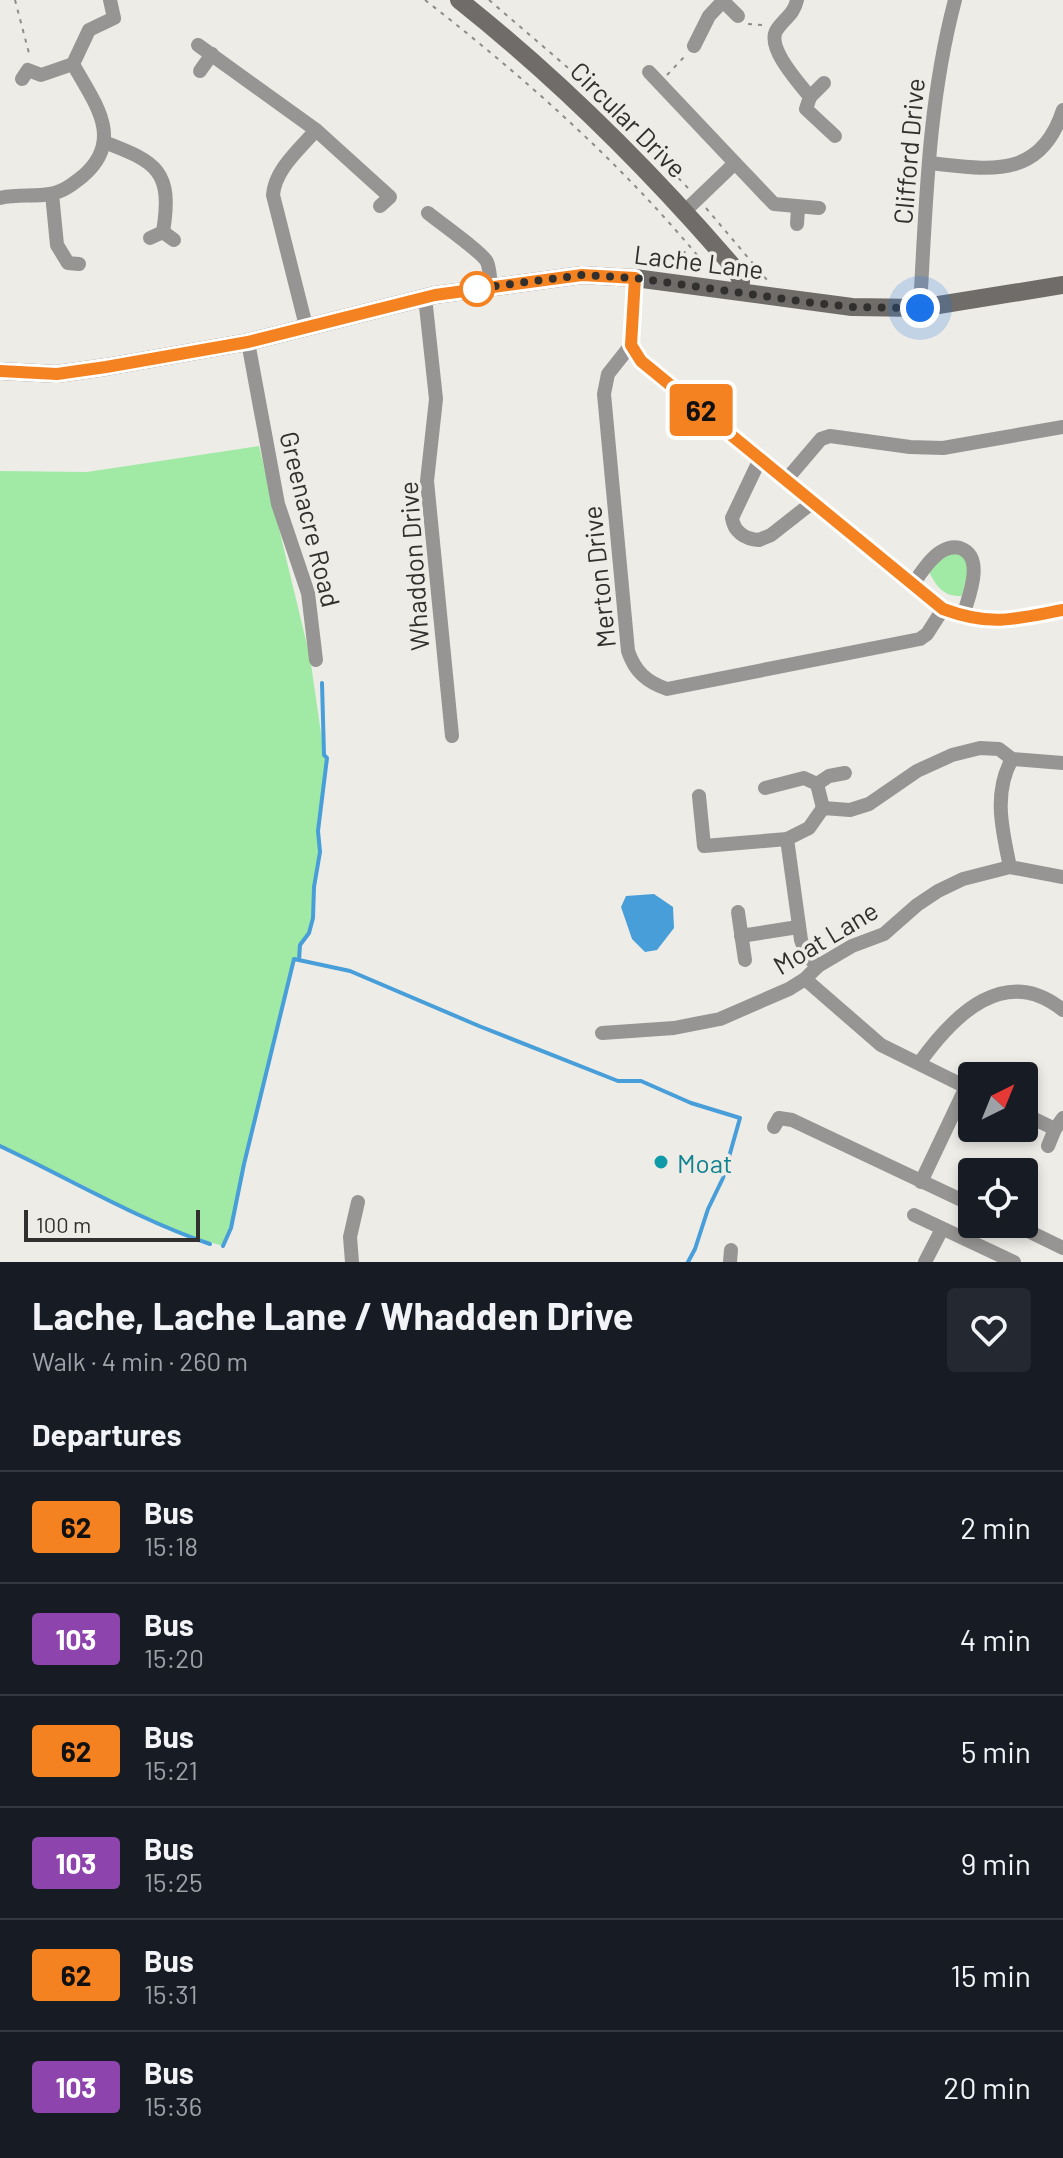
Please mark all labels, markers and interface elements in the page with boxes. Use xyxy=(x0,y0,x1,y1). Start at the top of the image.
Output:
street label: Circular Drive xyxy=(565,55,693,183)
street label: Clifford Drive xyxy=(886,77,930,225)
street label: Lache Lane xyxy=(632,238,766,284)
unlabelled marker xyxy=(460,272,494,306)
your location xyxy=(900,288,940,328)
line badge: 62 xyxy=(665,384,737,436)
text: 62 xyxy=(686,393,716,427)
street label: Greenacre Road xyxy=(274,428,348,610)
street label: Whaddon Drive xyxy=(392,480,434,652)
street label: Merton Drive xyxy=(575,504,621,650)
street label: Moat Lane xyxy=(767,894,883,980)
north arrow xyxy=(958,1062,1038,1142)
map controls xyxy=(958,1062,1038,1238)
place label: Moat xyxy=(677,1147,732,1178)
marker: Moat xyxy=(652,1153,670,1171)
button: locate xyxy=(958,1158,1038,1238)
scale bar xyxy=(24,1206,200,1242)
text: 100 m xyxy=(36,1211,91,1237)
button: heart xyxy=(947,1288,1031,1372)
text: Lache, Lache Lane / Whadden Drive xyxy=(32,1292,633,1338)
text: Walk · 4 min · 260 m xyxy=(32,1345,248,1376)
text: Departures xyxy=(32,1416,182,1452)
text: Bus xyxy=(144,1494,194,1530)
text: 2 min xyxy=(960,1509,1031,1545)
text: 62 xyxy=(61,1510,91,1544)
text: 15:18 xyxy=(144,1530,198,1561)
text: Bus xyxy=(144,1606,194,1642)
text: 4 min xyxy=(960,1621,1031,1657)
text: 103 xyxy=(56,1622,97,1656)
text: 15:20 xyxy=(144,1642,204,1673)
text: Bus xyxy=(144,1718,194,1754)
text: 5 min xyxy=(961,1733,1031,1769)
text: 62 xyxy=(61,1734,91,1768)
text: 15:21 xyxy=(144,1754,198,1785)
text: Bus xyxy=(144,1830,194,1866)
text: 9 min xyxy=(961,1845,1031,1881)
text: 103 xyxy=(56,1846,97,1880)
text: 15:25 xyxy=(144,1866,203,1897)
text: Bus xyxy=(144,1942,194,1978)
text: 15 min xyxy=(950,1957,1031,1993)
text: 62 xyxy=(61,1958,91,1992)
text: 15:31 xyxy=(144,1978,198,2009)
text: Bus xyxy=(144,2054,194,2090)
text: 20 min xyxy=(943,2069,1031,2105)
text: 103 xyxy=(56,2070,97,2104)
text: 15:36 xyxy=(144,2090,202,2121)

